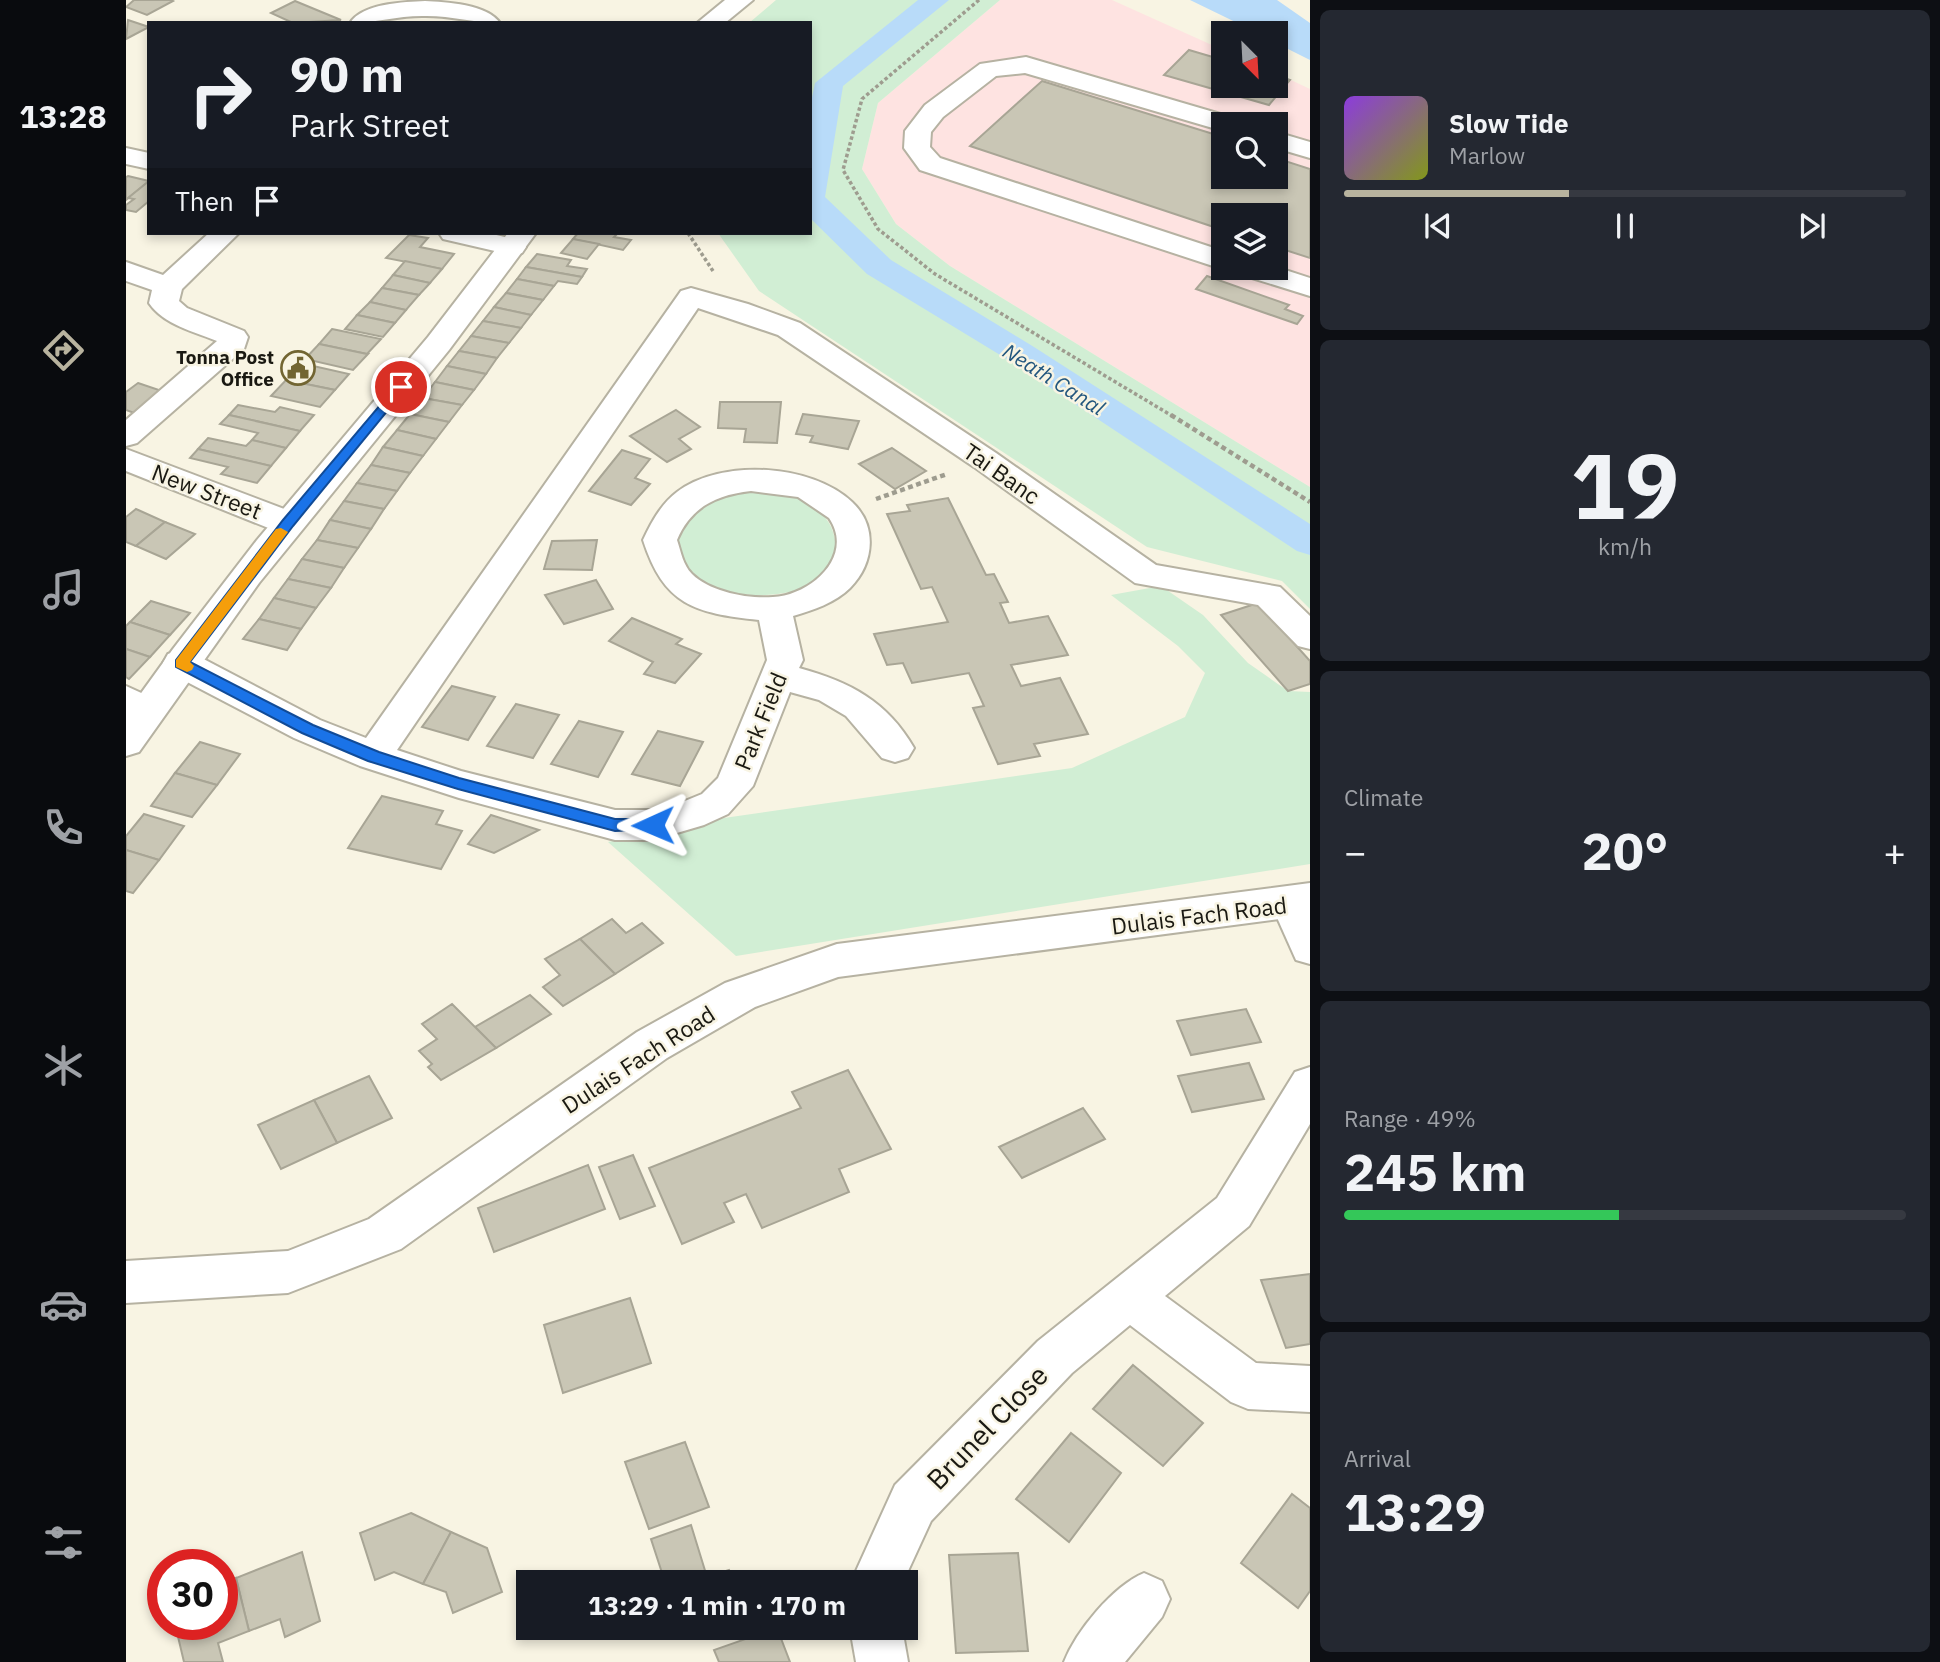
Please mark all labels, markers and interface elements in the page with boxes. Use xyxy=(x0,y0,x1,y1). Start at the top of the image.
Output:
north arrow xyxy=(1211,21,1288,98)
map controls xyxy=(1211,21,1288,280)
text: 90 m xyxy=(290,42,404,105)
icon: right xyxy=(175,49,266,140)
text: 13:28 xyxy=(19,95,107,137)
text: Park Street xyxy=(290,104,450,146)
text: Slow Tide xyxy=(1449,106,1569,140)
button: search xyxy=(1211,112,1288,189)
text: Marlow xyxy=(1449,140,1525,170)
icon: arrive xyxy=(248,182,286,220)
text: Then xyxy=(175,184,234,218)
button: layers xyxy=(1211,203,1288,280)
icon: previous xyxy=(1419,207,1457,245)
icon: pause xyxy=(1606,207,1644,245)
icon: next xyxy=(1793,207,1831,245)
icon: directions xyxy=(39,326,88,375)
water label: Neath Canal xyxy=(998,337,1111,422)
place label: Tonna Post Office xyxy=(176,345,274,391)
public building icon: Tonna Post Office xyxy=(279,349,317,387)
pin xyxy=(371,357,431,417)
icon: arrive xyxy=(382,368,420,406)
text: 19 xyxy=(1570,426,1680,544)
street label: Tai Banc xyxy=(958,436,1046,510)
street label: New Street xyxy=(148,456,266,526)
text: km/h xyxy=(1598,531,1652,561)
icon: music xyxy=(39,565,88,614)
street label: Park Field xyxy=(727,668,793,774)
text: Climate xyxy=(1344,782,1423,812)
position arrow xyxy=(616,788,690,862)
icon: phone xyxy=(39,803,88,852)
text: 20° xyxy=(1582,817,1668,884)
text: − xyxy=(1344,827,1367,876)
text: + xyxy=(1883,827,1906,876)
street label: Dulais Fach Road xyxy=(1110,889,1288,941)
street label: Dulais Fach Road xyxy=(556,998,720,1120)
icon: climate xyxy=(39,1041,88,1090)
text: Range · 49% xyxy=(1344,1103,1476,1133)
text: 245 km xyxy=(1344,1138,1526,1205)
icon: car xyxy=(39,1280,88,1329)
street label: Brunel Close xyxy=(918,1357,1056,1497)
text: Arrival xyxy=(1344,1443,1411,1473)
text: 13:29 xyxy=(1344,1478,1486,1545)
icon: filters xyxy=(39,1518,88,1567)
speed limit sign: 30 xyxy=(147,1549,238,1640)
text: 13:29 · 1 min · 170 m xyxy=(588,1588,846,1622)

